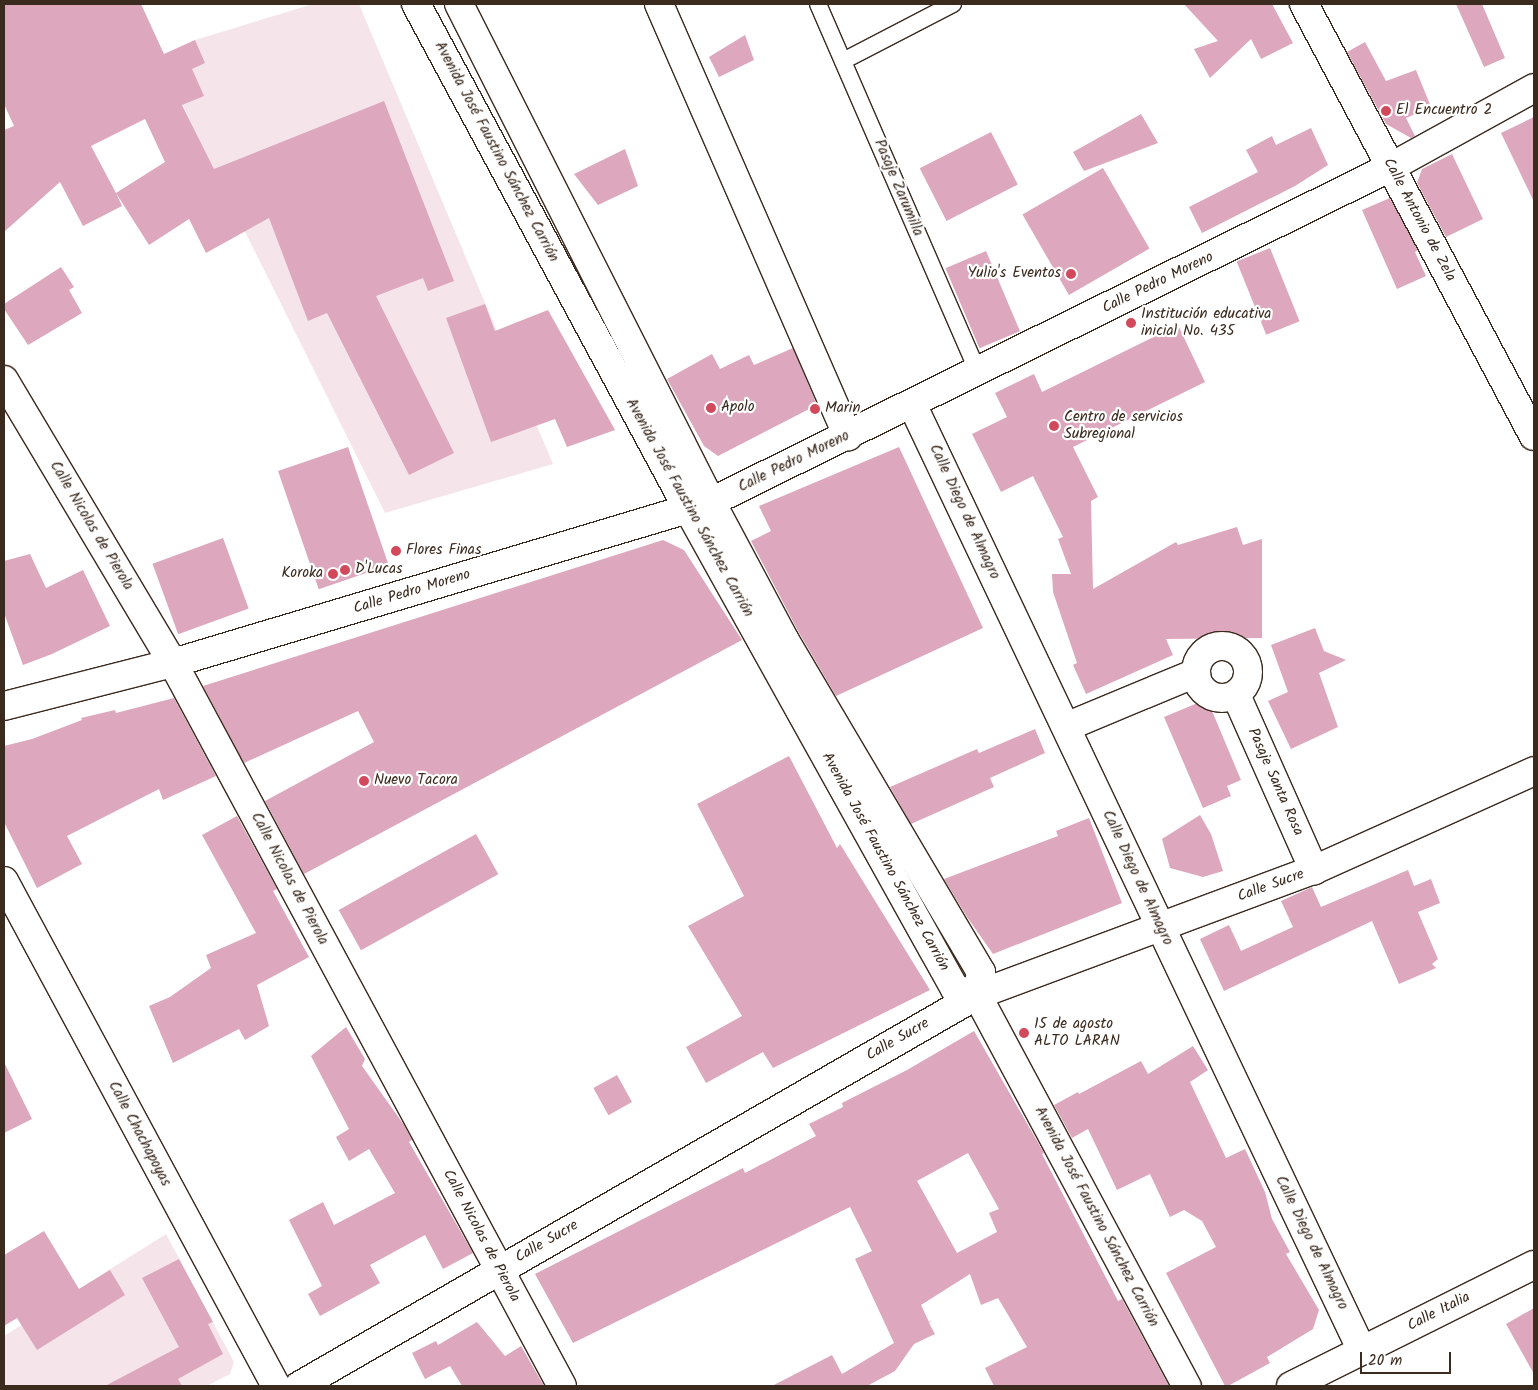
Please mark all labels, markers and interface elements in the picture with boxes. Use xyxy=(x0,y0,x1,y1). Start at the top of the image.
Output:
street label: Avenida José Faustino Sánchez Carrión xyxy=(430,39,562,265)
place label: El Encuentro 2 xyxy=(1396,102,1492,120)
marker: El Encuentro 2 xyxy=(1380,105,1392,117)
street label: Pasaje Zarumilla xyxy=(869,137,927,239)
street label: Calle Antonio de Zela xyxy=(1379,155,1459,285)
street label: Calle Pedro Moreno xyxy=(1099,248,1217,318)
place label: Yulio's Eventos xyxy=(968,265,1061,283)
marker: Yulio's Eventos xyxy=(1065,268,1077,280)
place label: Institución educativa inicial No. 435 xyxy=(1141,305,1271,340)
marker: Institución educativa inicial No. 435 xyxy=(1125,317,1137,329)
street label: Avenida José Faustino Sánchez Carrión xyxy=(621,396,757,620)
place label: Apolo xyxy=(721,399,755,417)
place label: Marin xyxy=(825,400,860,418)
marker: Apolo xyxy=(705,402,717,414)
marker: Marin xyxy=(809,403,821,415)
place label: Centro de servicios Subregional xyxy=(1064,408,1183,443)
marker: Centro de servicios Subregional xyxy=(1048,420,1060,432)
street label: Calle Pedro Moreno xyxy=(735,427,853,497)
street label: Calle Diego de Almagro xyxy=(925,442,1003,582)
street label: Calle Nicolas de Pierola xyxy=(45,458,137,594)
place label: Flores Finas xyxy=(406,542,481,560)
marker: Flores Finas xyxy=(390,545,402,557)
place label: D'Lucas xyxy=(355,561,402,579)
marker: D'Lucas xyxy=(339,564,351,576)
place label: Koroka xyxy=(282,565,323,583)
street label: Calle Pedro Moreno xyxy=(351,566,473,618)
marker: Koroka xyxy=(327,568,339,580)
street label: Pasaje Santa Rosa xyxy=(1243,725,1307,839)
street label: Avenida José Faustino Sánchez Carrión xyxy=(817,750,953,974)
place label: Nuevo Tacora xyxy=(374,772,458,790)
marker: Nuevo Tacora xyxy=(358,775,370,787)
street label: Calle Diego de Almagro xyxy=(1098,808,1176,948)
street label: Calle Nicolas de Pierola xyxy=(246,810,332,948)
street label: Calle Sucre xyxy=(1235,866,1307,906)
street label: Calle Sucre xyxy=(863,1015,933,1065)
place label: 15 de agosto ALTO LARAN xyxy=(1034,1015,1120,1050)
marker: 15 de agosto ALTO LARAN xyxy=(1018,1027,1030,1039)
street label: Calle Chachapoyas xyxy=(104,1078,174,1190)
street label: Avenida José Faustino Sánchez Carrión xyxy=(1030,1104,1162,1330)
street label: Calle Nicolas de Pierola xyxy=(438,1167,524,1305)
street label: Calle Diego de Almagro xyxy=(1271,1173,1351,1313)
street label: Calle Sucre xyxy=(512,1217,582,1267)
street label: Calle Italia xyxy=(1405,1289,1473,1335)
scale bar xyxy=(1363,1342,1454,1374)
text: 20 m xyxy=(1368,1349,1402,1373)

